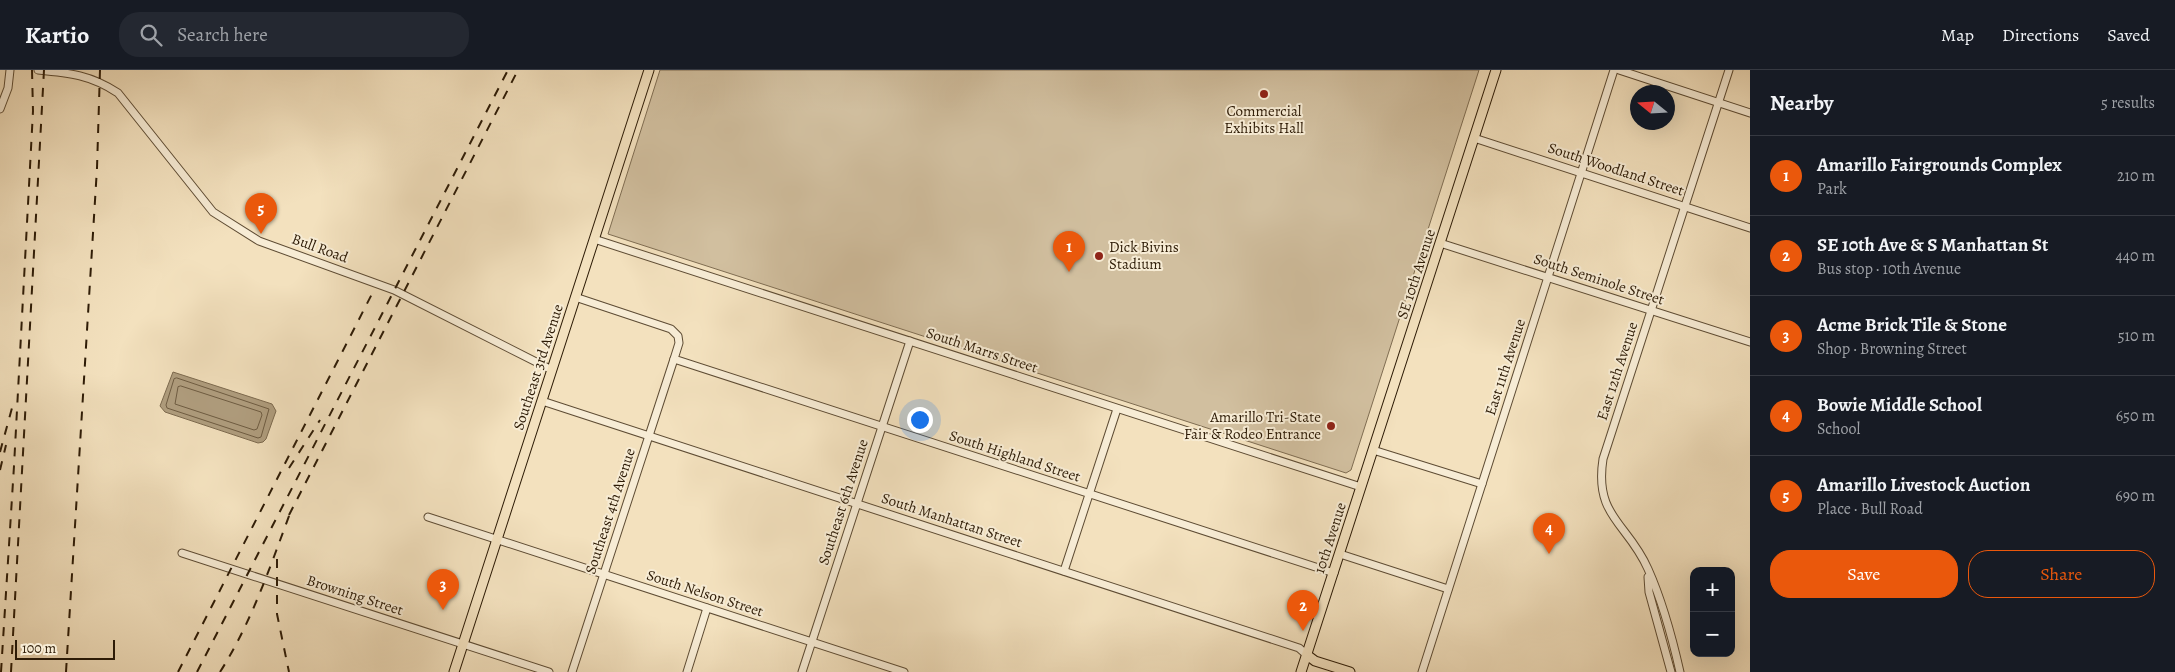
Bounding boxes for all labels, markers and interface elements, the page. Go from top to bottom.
search box [119,12,469,57]
text: Kartio [25,19,89,51]
icon: search [137,21,165,49]
text: Search here [177,22,268,48]
text: Map [1941,23,1974,47]
text: Directions [2002,23,2079,47]
text: Saved [2107,23,2150,47]
north arrow [1630,85,1675,130]
marker: Commercial Exhibits Hall [1258,88,1270,100]
text: Nearby [1770,89,1833,117]
text: 5 results [2101,92,2155,114]
place label: Commercial Exhibits Hall [1224,101,1304,138]
street label: South Woodland Street [1545,138,1687,200]
text: Amarillo Fairgrounds Complex [1817,152,2062,178]
text: 1 [1783,165,1789,187]
text: 210 m [2117,165,2155,187]
text: Park [1817,178,1847,200]
pin: 5 [245,193,277,234]
street label: SE 10th Avenue [1392,226,1440,322]
street label: Bull Road [289,229,352,268]
pin: 1 [1053,231,1085,272]
text: SE 10th Ave & S Manhattan St [1817,232,2048,258]
place label: Dick Bivins Stadium [1109,237,1179,274]
text: 2 [1782,245,1790,267]
text: 440 m [2115,245,2155,267]
street label: South Seminole Street [1531,248,1667,310]
marker: Dick Bivins Stadium [1093,250,1105,262]
text: Bus stop · 10th Avenue [1817,258,1961,280]
street label: Southeast 3rd Avenue [508,301,568,433]
text: Acme Brick Tile & Stone [1817,312,2007,338]
street label: East 11th Avenue [1480,316,1530,418]
street label: East 12th Avenue [1592,319,1642,423]
street label: South Marrs Street [924,323,1040,377]
text: 3 [1783,325,1789,347]
text: 510 m [2118,325,2155,347]
text: Shop · Browning Street [1817,338,1967,360]
text: Bowie Middle School [1817,392,1982,418]
text: 4 [1782,405,1790,427]
text: 650 m [2116,405,2155,427]
your location [907,407,933,433]
place label: Amarillo Tri-State Fair & Rodeo Entrance [1184,407,1321,444]
text: School [1817,418,1860,440]
marker: Amarillo Tri-State Fair & Rodeo Entrance [1325,420,1337,432]
street label: South Highland Street [947,425,1083,487]
street label: Southeast 6th Avenue [813,436,873,568]
street label: Southeast 4th Avenue [580,445,640,577]
text: Amarillo Livestock Auction [1817,472,2031,498]
text: 5 [1783,485,1789,507]
text: 690 m [2115,485,2155,507]
street label: South Manhattan Street [879,488,1025,552]
text: Place · Bull Road [1817,498,1923,520]
street label: 10th Avenue [1309,500,1351,576]
pin: 4 [1533,513,1565,554]
button: Save [1770,550,1958,598]
button: Share [1968,550,2155,598]
street label: South Nelson Street [644,565,766,621]
map controls [1690,567,1735,657]
button: + [1690,567,1735,612]
pin: 3 [427,569,459,610]
street label: Browning Street [304,570,406,620]
pin: 2 [1287,590,1319,631]
button: − [1690,612,1735,657]
scale bar [15,637,115,660]
text: 100 m [22,639,56,658]

